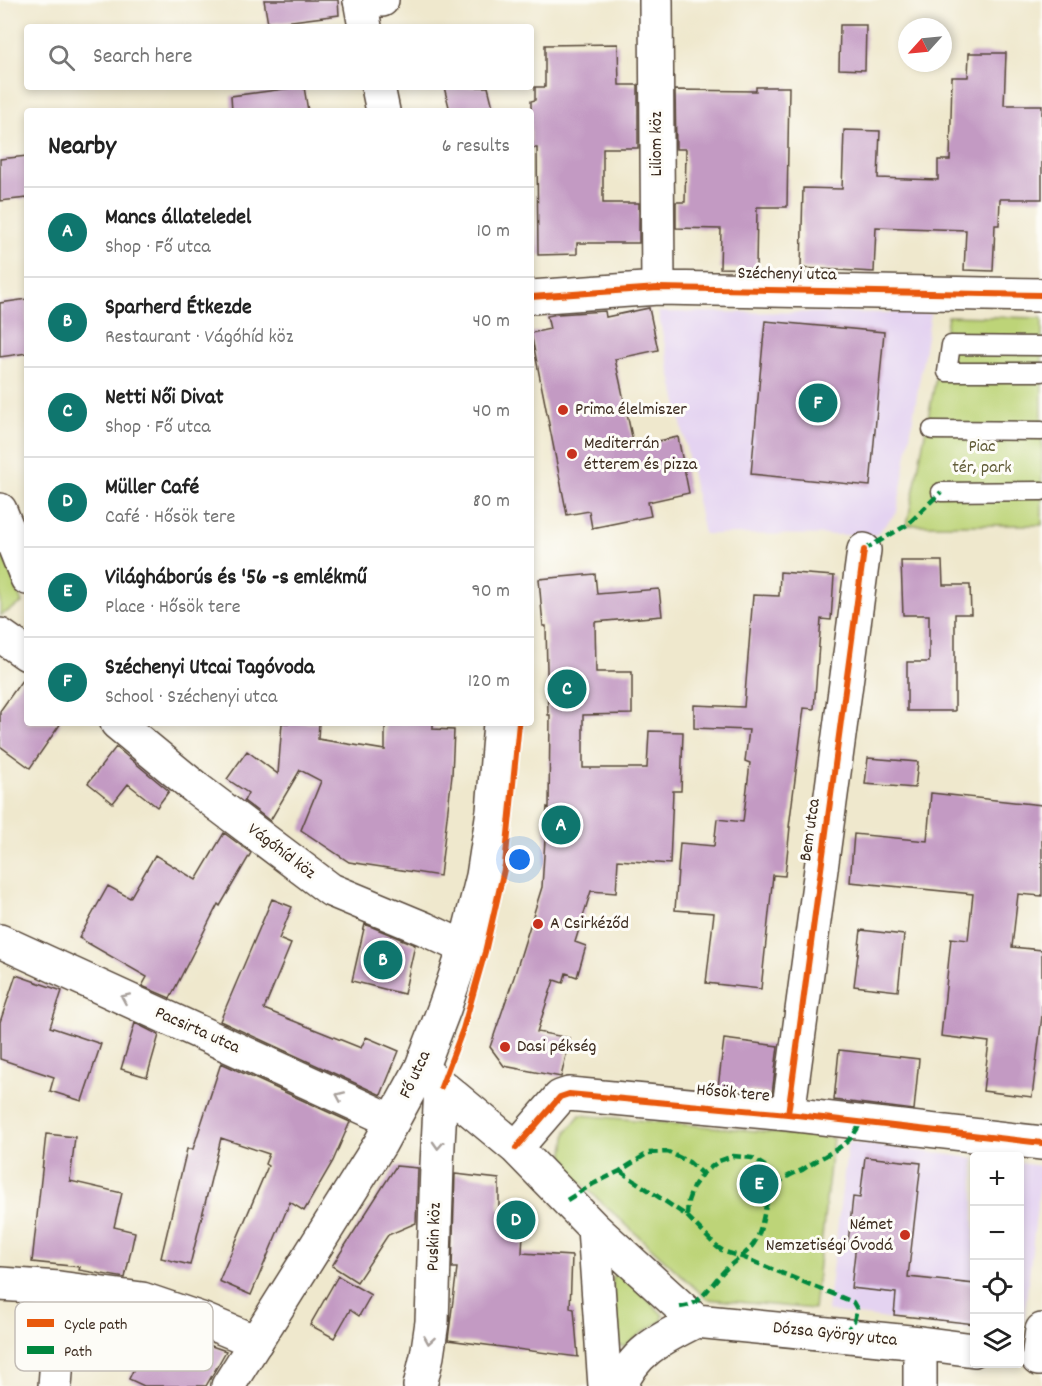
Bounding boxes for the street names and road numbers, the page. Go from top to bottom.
street label: Liliom köz [645,111,670,176]
street label: Széchenyi utca [737,262,837,288]
street label: Bem utca [794,797,828,863]
street label: Vágóhíd köz [242,818,321,886]
street label: Pacsirta utca [150,1001,244,1061]
street label: Fő utca [394,1046,438,1103]
street label: Hősök tere [695,1078,771,1110]
street label: Puskin köz [421,1202,449,1272]
street label: Dózsa György utca [772,1316,899,1354]

